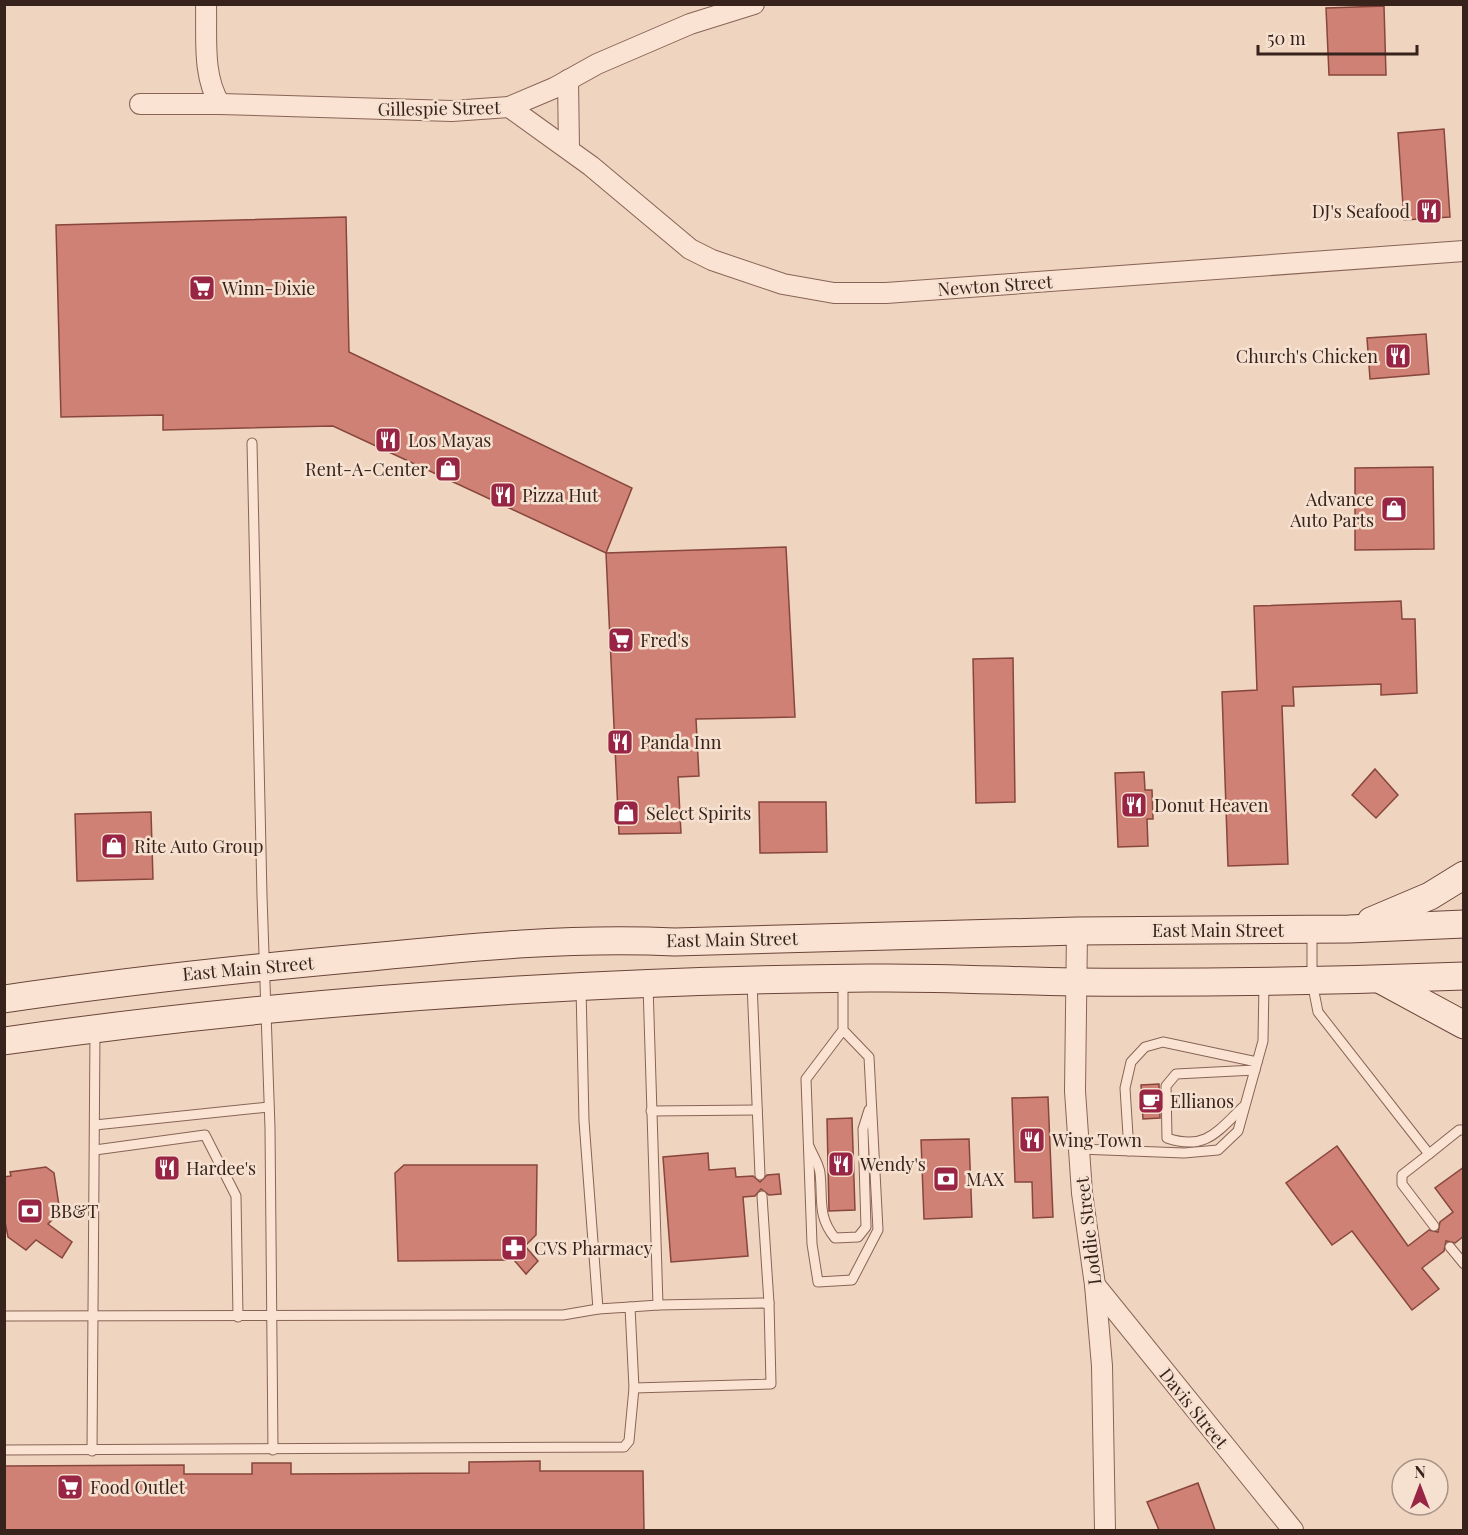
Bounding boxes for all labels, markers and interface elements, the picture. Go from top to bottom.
scale bar [1258,18,1417,56]
text: 50 m [1267,26,1306,50]
street label: Gillespie Street [377,95,501,121]
restaurant icon: DJ's Seafood [1414,196,1444,226]
place label: DJ's Seafood [1312,199,1411,223]
street label: Newton Street [937,269,1054,301]
supermarket icon: Winn-Dixie [187,273,217,303]
place label: Winn-Dixie [221,276,315,300]
restaurant icon: Church's Chicken [1383,341,1413,371]
place label: Church's Chicken [1236,344,1378,368]
restaurant icon: Los Mayas [373,425,403,455]
place label: Los Mayas [408,428,491,452]
shop icon: Rent-A-Center [433,454,463,484]
place label: Rent-A-Center [305,457,428,481]
restaurant icon: Pizza Hut [488,480,518,510]
place label: Pizza Hut [522,483,599,507]
place label: Advance Auto Parts [1289,487,1374,532]
shop icon: Advance Auto Parts [1379,494,1409,524]
supermarket icon: Fred's [606,625,636,655]
place label: Fred's [640,628,689,652]
restaurant icon: Panda Inn [605,727,635,757]
place label: Panda Inn [640,730,722,754]
restaurant icon: Donut Heaven [1119,790,1149,820]
place label: Donut Heaven [1154,793,1269,817]
shop icon: Select Spirits [611,798,641,828]
place label: Select Spirits [646,801,751,825]
shop icon: Rite Auto Group [99,831,129,861]
place label: Rite Auto Group [134,834,263,858]
street label: East Main Street [1152,918,1285,942]
street label: East Main Street [666,926,799,952]
street label: East Main Street [181,950,315,986]
cafe icon: Ellianos [1136,1086,1166,1116]
place label: Ellianos [1170,1089,1234,1113]
restaurant icon: Wing Town [1017,1125,1047,1155]
place label: Wing Town [1051,1128,1142,1152]
restaurant icon: Wendy's [826,1149,856,1179]
place label: Wendy's [859,1152,926,1176]
restaurant icon: Hardee's [152,1153,182,1183]
place label: Hardee's [186,1156,256,1180]
bank icon: MAX [931,1164,961,1194]
place label: MAX [966,1167,1005,1191]
street label: Loddie Street [1069,1175,1107,1286]
bank icon: BB&T [15,1196,45,1226]
place label: BB&T [50,1199,99,1223]
pharmacy icon: CVS Pharmacy [499,1233,529,1263]
place label: CVS Pharmacy [534,1236,653,1260]
street label: Davis Street [1154,1363,1234,1454]
north arrow [1390,1457,1450,1517]
text: N [1414,1461,1426,1482]
supermarket icon: Food Outlet [55,1472,85,1502]
place label: Food Outlet [90,1475,186,1499]

